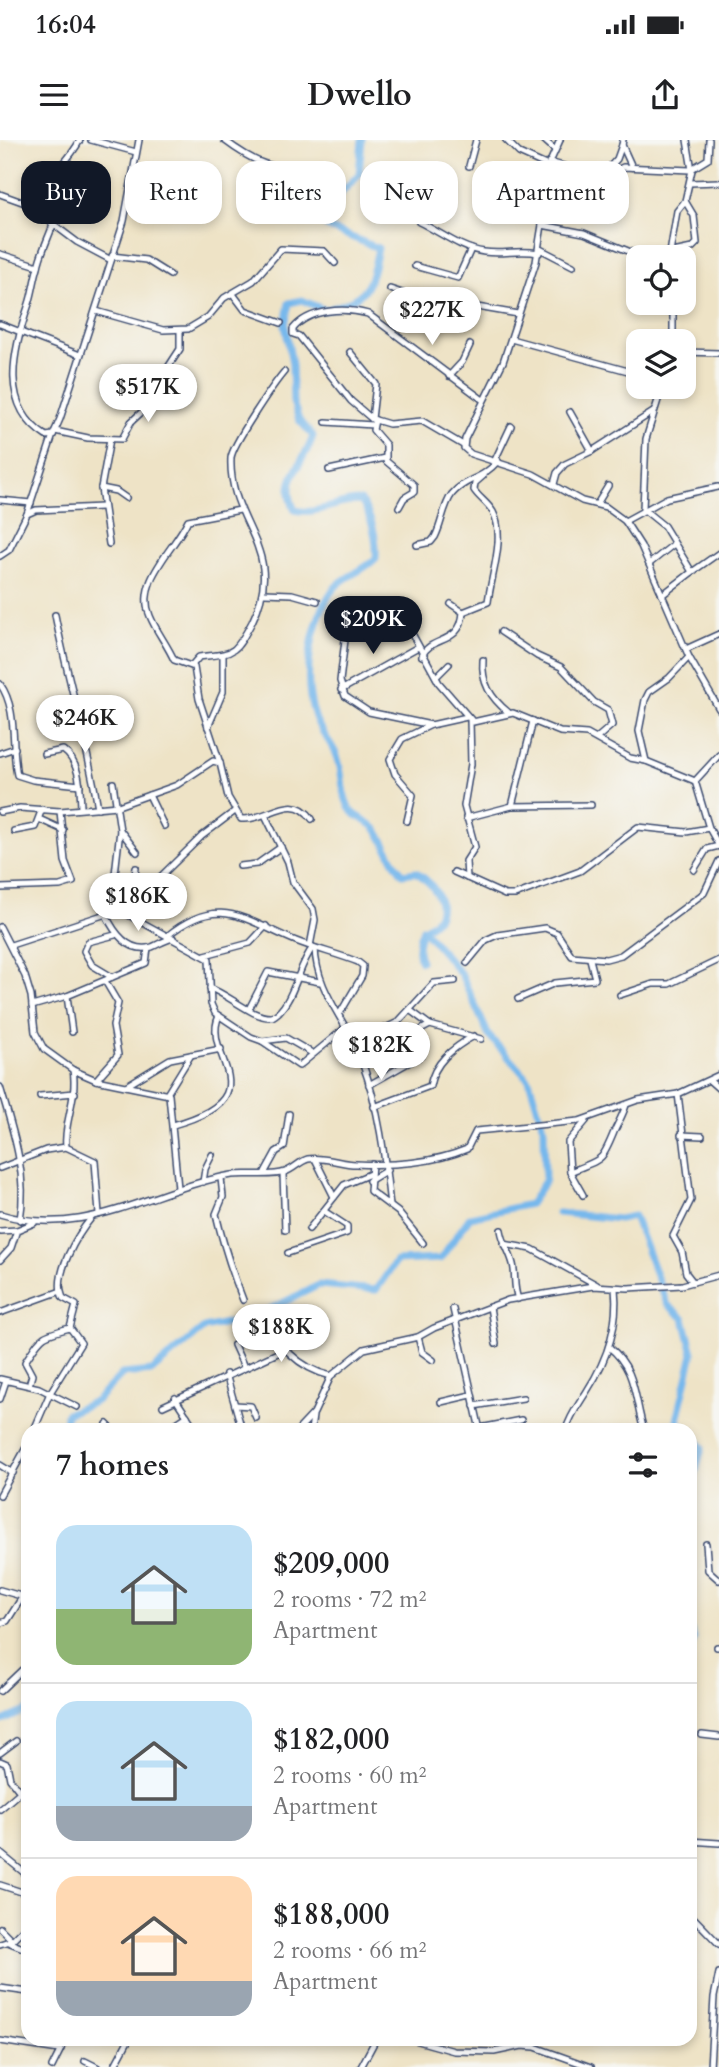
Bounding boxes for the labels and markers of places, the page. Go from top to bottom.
pin: $227K [383,288,481,347]
pin: $517K [99,364,197,424]
pin: $209K [324,596,422,656]
pin: $246K [36,696,134,755]
pin: $186K [89,874,187,933]
pin: $182K [332,1023,430,1082]
pin: $188K [232,1304,330,1364]

